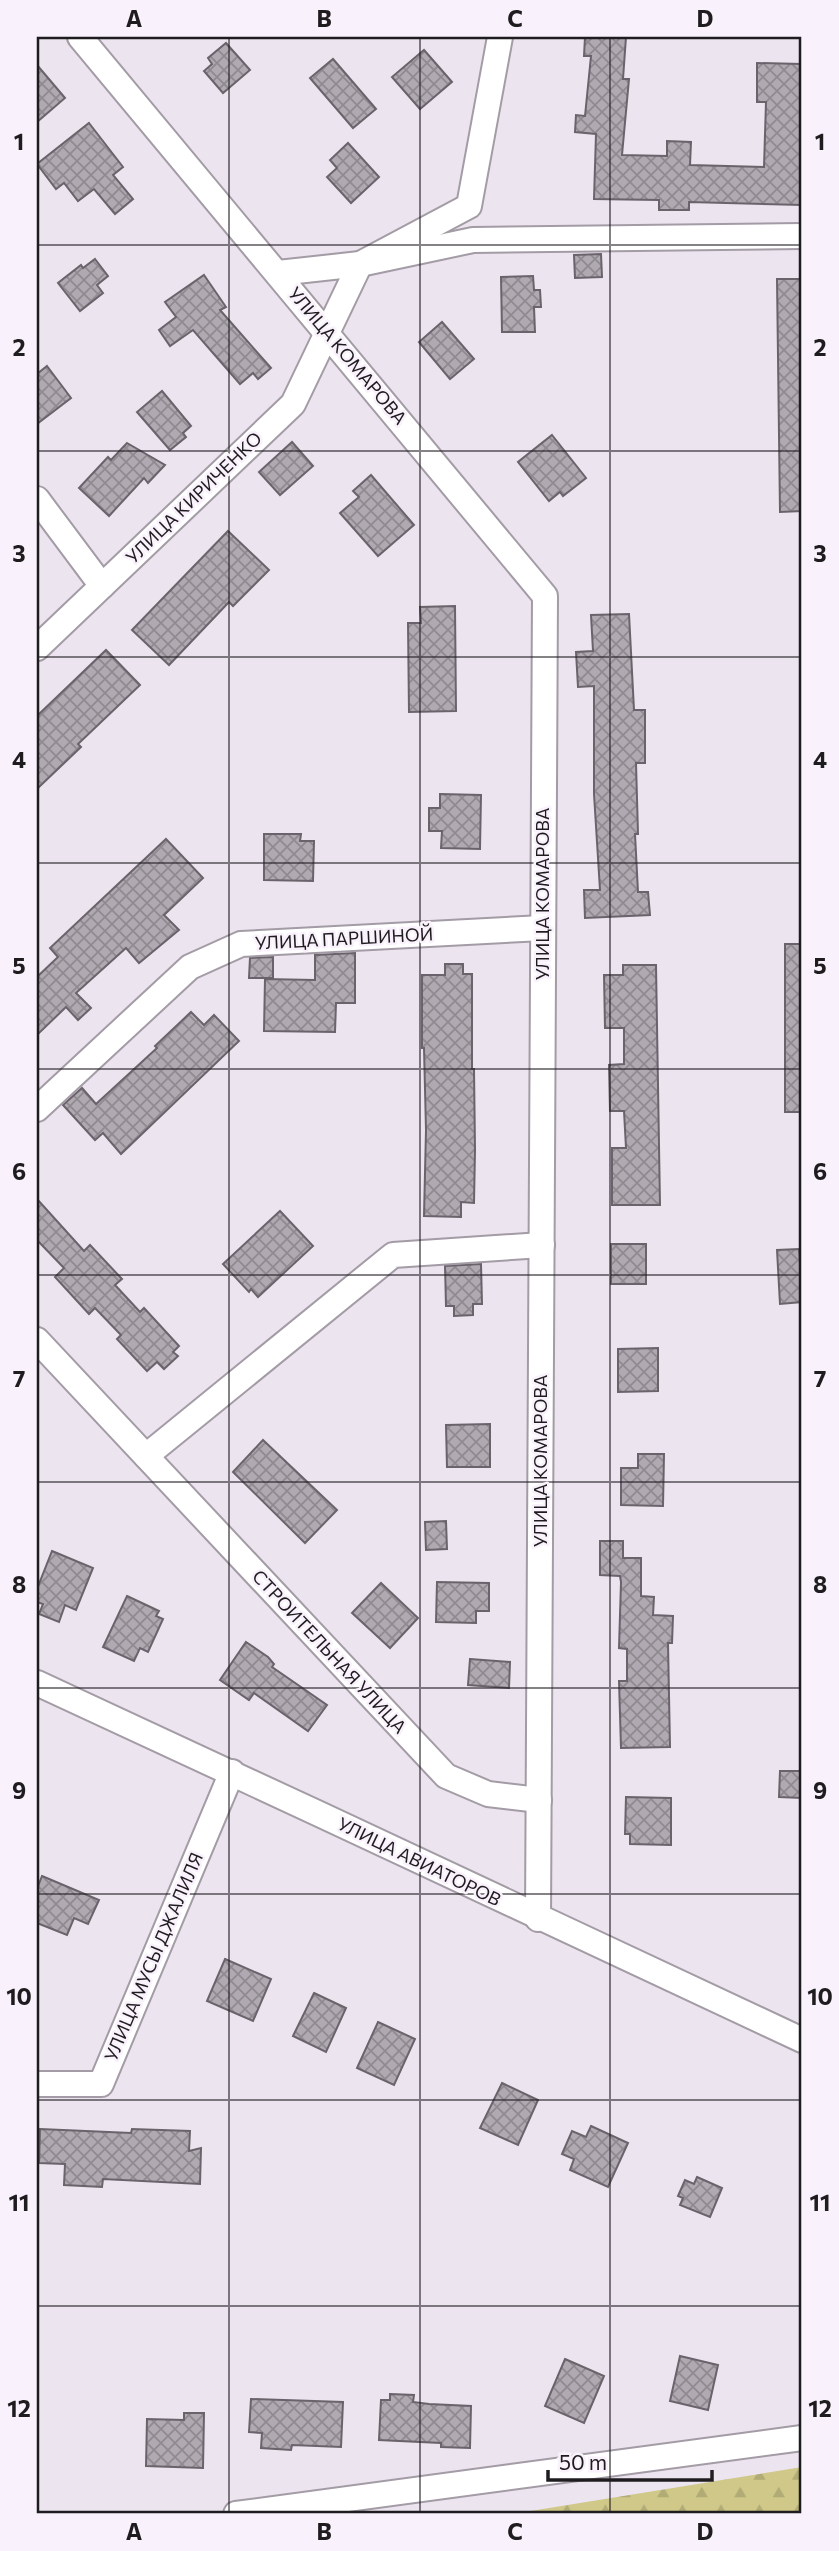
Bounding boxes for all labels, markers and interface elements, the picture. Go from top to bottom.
text: A [126,4,143,32]
text: B [316,4,332,32]
text: C [507,4,523,32]
text: D [697,4,714,32]
text: 1 [14,127,24,155]
text: 1 [815,127,825,155]
street label: УЛИЦА КОМАРОВА [284,282,412,429]
text: 2 [12,333,26,361]
text: 2 [813,333,827,361]
street label: УЛИЦА КИРИЧЕНКО [121,427,266,568]
text: 3 [12,539,26,567]
text: 3 [813,539,827,567]
text: 4 [12,745,26,773]
text: 4 [813,745,827,773]
street label: УЛИЦА КОМАРОВА [531,808,553,980]
street label: УЛИЦА ПАРШИНОЙ [254,922,434,954]
text: 5 [12,951,26,979]
text: 5 [813,951,827,979]
text: 6 [12,1157,26,1185]
text: 6 [813,1157,827,1185]
text: 7 [13,1364,25,1392]
text: 7 [814,1364,826,1392]
street label: УЛИЦА КОМАРОВА [529,1375,551,1547]
street label: СТРОИТЕЛЬНАЯ УЛИЦА [248,1565,411,1738]
text: 8 [12,1570,26,1598]
text: 8 [813,1570,827,1598]
text: 9 [12,1776,26,1804]
text: 9 [813,1776,827,1804]
street label: УЛИЦА АВИАТОРОВ [334,1812,505,1910]
street label: УЛИЦА МУСЫ ДЖАЛИЛЯ [99,1849,207,2064]
text: 10 [6,1982,32,2010]
text: 10 [807,1982,833,2010]
text: 11 [9,2188,29,2216]
text: 11 [810,2188,830,2216]
text: 12 [7,2394,31,2422]
text: 12 [808,2394,832,2422]
scale bar [548,2439,713,2483]
text: 50 m [559,2449,607,2474]
text: A [126,2517,143,2545]
text: B [316,2517,332,2545]
text: C [507,2517,523,2545]
text: D [697,2517,714,2545]

